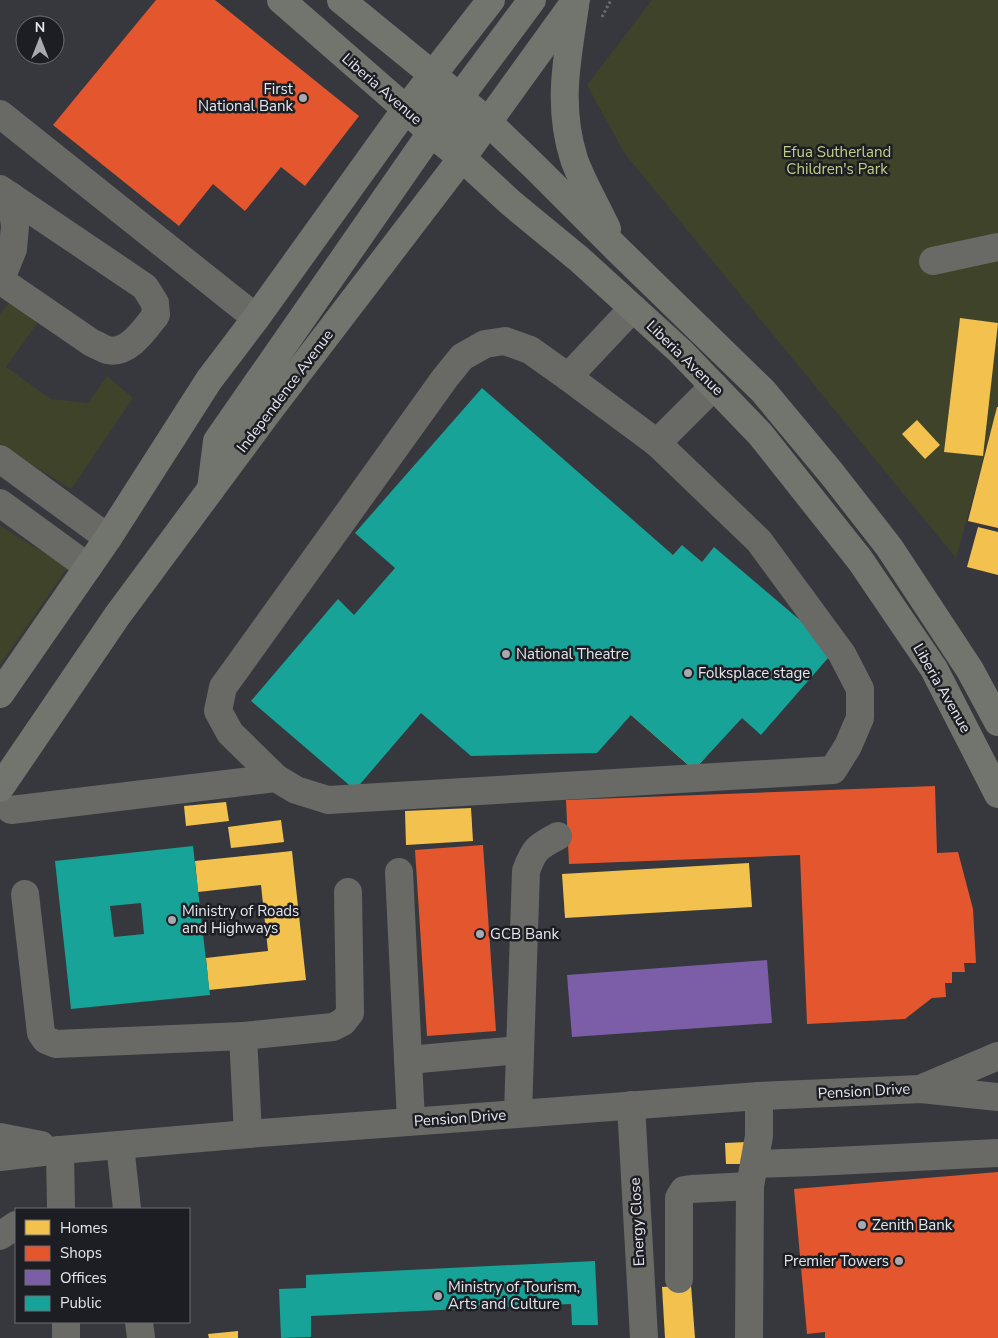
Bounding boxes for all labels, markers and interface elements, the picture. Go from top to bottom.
north arrow [15,15,65,65]
text: N [35,18,45,37]
street label: Liberia Avenue [338,49,426,129]
place label: First National Bank [198,79,294,116]
marker: First National Bank [297,92,309,104]
park label: Efua Sutherland Children's Park [783,142,891,179]
street label: Liberia Avenue [642,316,728,400]
street label: Independence Avenue [232,325,338,457]
street label: Liberia Avenue [908,640,976,736]
place label: National Theatre [516,644,629,664]
marker: National Theatre [500,648,512,660]
place label: Folksplace stage [698,663,810,683]
marker: Folksplace stage [682,667,694,679]
place label: Ministry of Roads and Highways [182,901,299,938]
marker: Ministry of Roads and Highways [166,914,178,926]
place label: GCB Bank [490,924,560,944]
marker: GCB Bank [474,928,486,940]
street label: Pension Drive [817,1079,911,1103]
street label: Pension Drive [413,1105,507,1131]
street label: Energy Close [625,1177,649,1267]
legend [15,1208,190,1323]
place label: Zenith Bank [872,1215,953,1235]
text: Homes [60,1218,108,1238]
marker: Zenith Bank [856,1219,868,1231]
text: Shops [60,1243,102,1263]
place label: Premier Towers [784,1251,889,1271]
marker: Premier Towers [893,1255,905,1267]
text: Offices [60,1268,107,1288]
place label: Ministry of Tourism, Arts and Culture [448,1277,580,1314]
marker: Ministry of Tourism, Arts and Culture [432,1290,444,1302]
text: Public [60,1293,101,1313]

